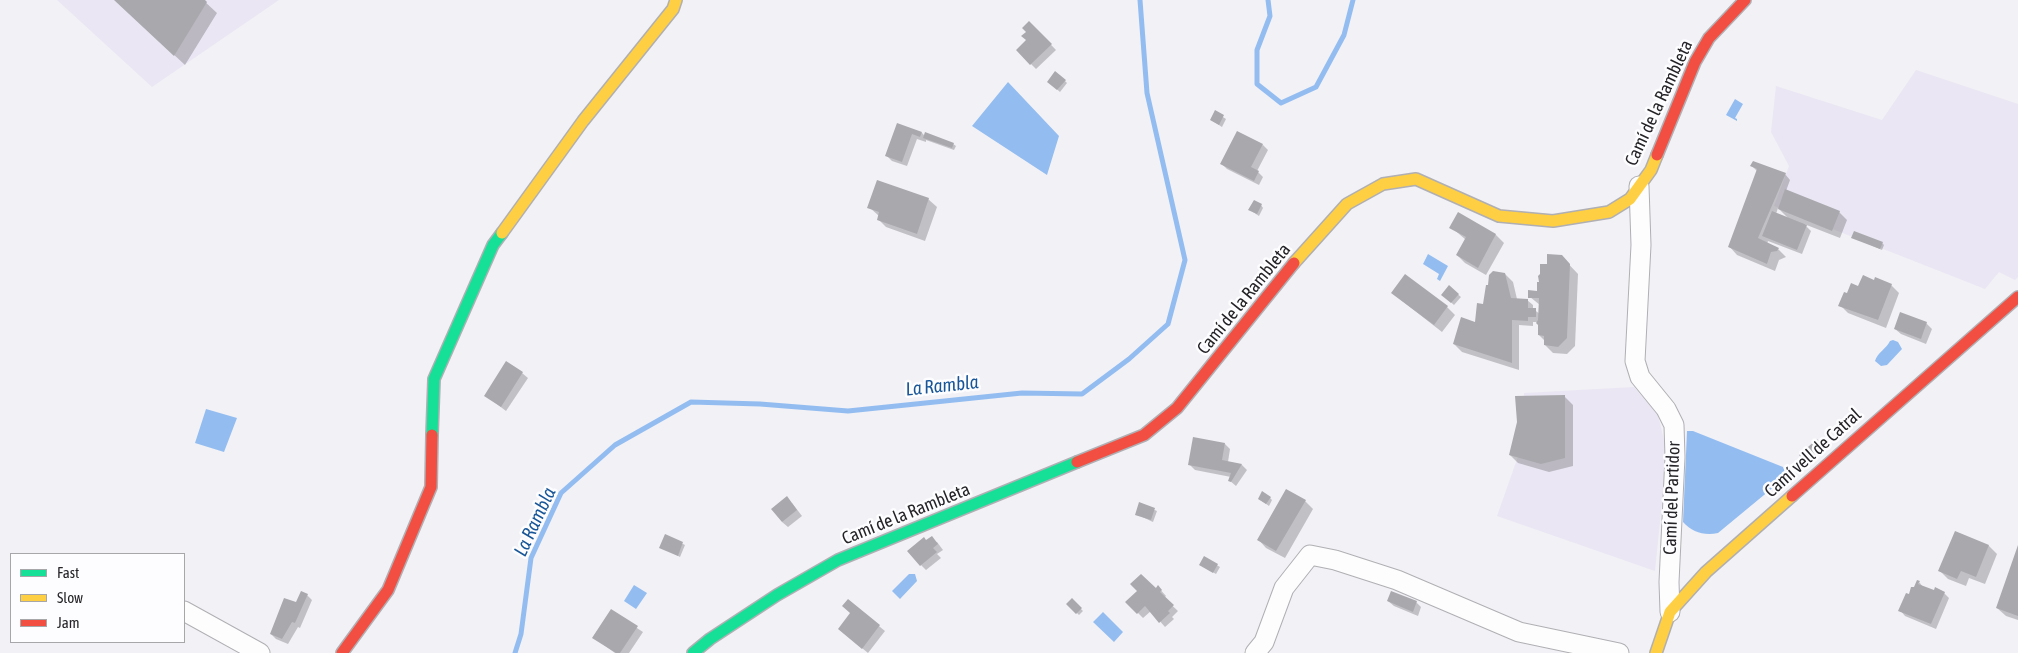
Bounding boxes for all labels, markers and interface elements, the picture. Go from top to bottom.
street label: Camí de la Rambleta [1620,37,1698,169]
street label: Camí de la Rambleta [1193,239,1295,359]
water label: La Rambla [904,371,980,401]
street label: Camí vell de Catral [1760,404,1866,502]
street label: Camí del Partidor [1659,441,1685,555]
street label: Camí de la Rambleta [839,479,973,549]
water label: La Rambla [509,484,561,560]
legend [10,553,185,643]
text: Fast [57,564,79,581]
text: Slow [57,589,83,606]
text: Jam [57,614,80,631]

